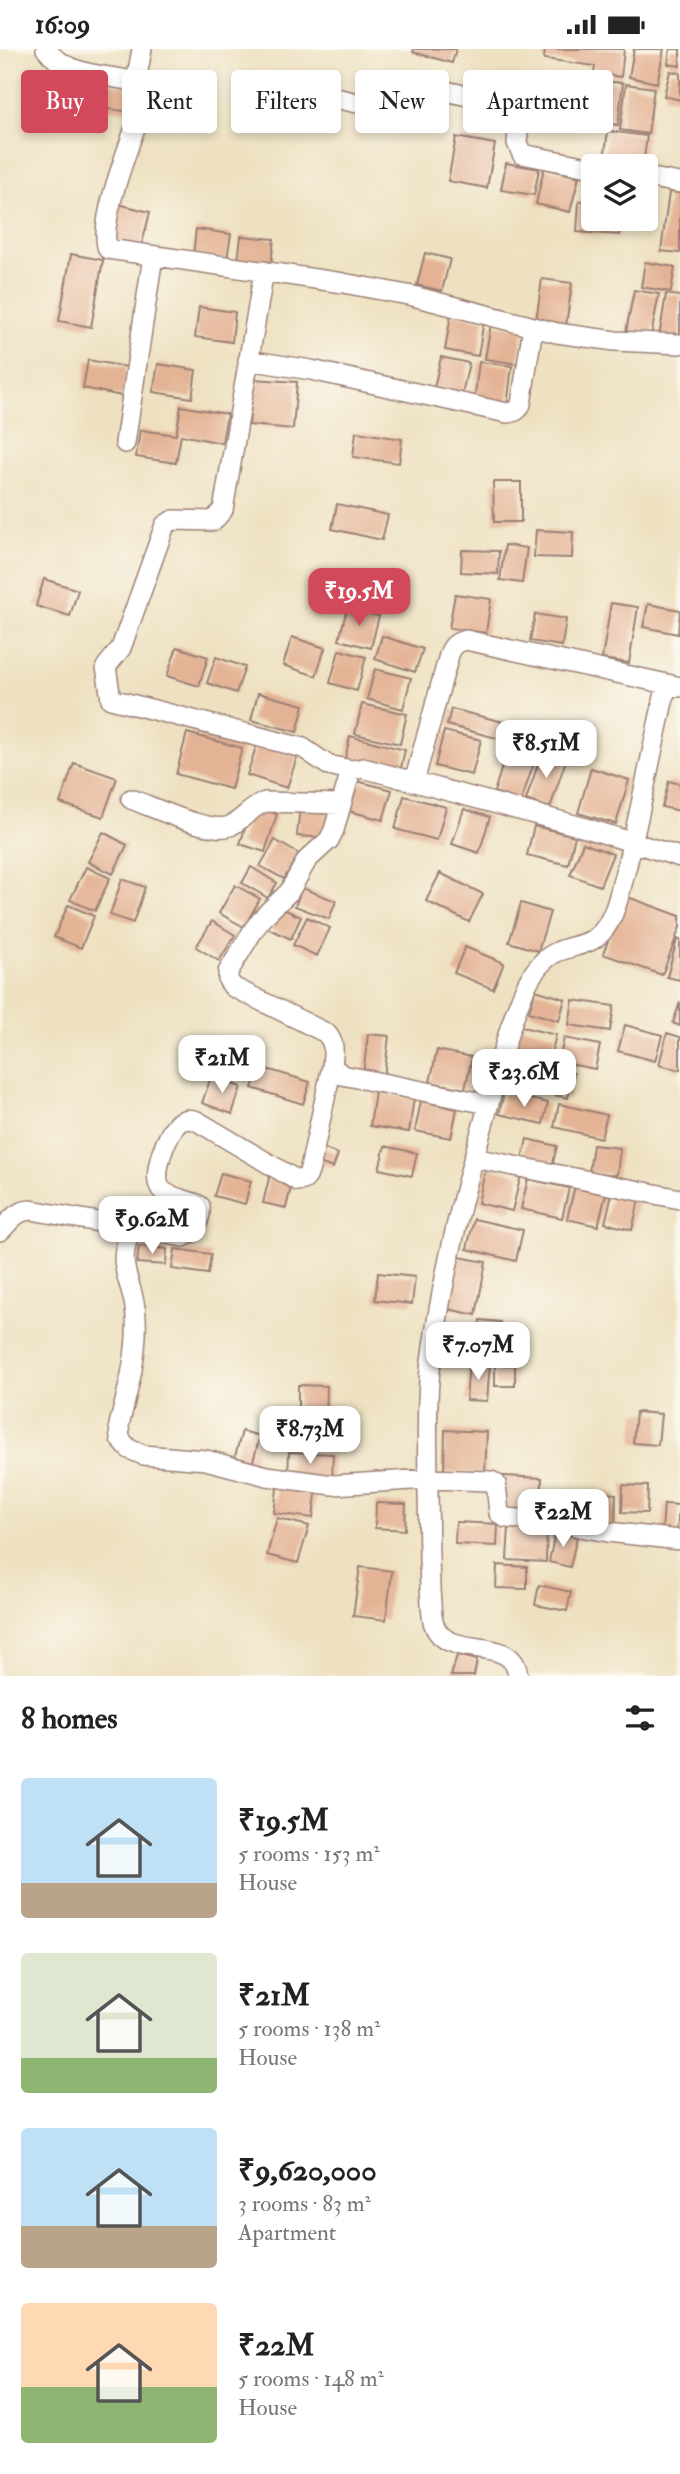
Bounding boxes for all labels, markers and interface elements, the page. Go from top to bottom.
text: 16:09 [35,9,90,41]
chip: Buy [21,70,108,133]
chip: Rent [122,70,217,133]
chip: Filters [231,70,341,133]
chip: New [355,70,449,133]
chip: Apartment [463,70,613,133]
map controls [581,154,658,231]
button: layers [581,154,658,231]
pin: ₹19.5M [302,569,416,628]
text: ₹19.5M [324,576,394,605]
pin: ₹8.51M [489,721,603,780]
text: ₹8.51M [512,728,580,757]
pin: ₹21M [181,1035,263,1095]
text: ₹21M [194,1043,250,1072]
pin: ₹23.6M [467,1049,581,1109]
text: ₹23.6M [488,1057,560,1086]
pin: ₹9.62M [95,1197,209,1256]
text: ₹9.62M [115,1204,189,1233]
pin: ₹7.07M [421,1323,535,1382]
text: ₹7.07M [442,1330,514,1359]
pin: ₹8.73M [253,1407,367,1466]
text: ₹8.73M [275,1414,345,1443]
pin: ₹22M [522,1489,604,1549]
text: ₹22M [534,1497,592,1526]
icon: filters [621,1699,659,1737]
text: 8 homes [21,1700,118,1737]
text: ₹19.5M [238,1802,329,1839]
icon: home [77,1806,161,1890]
text: 5 rooms · 153 m² [238,1839,380,1868]
text: House [238,1868,297,1897]
text: ₹21M [238,1977,310,2014]
icon: home [77,1981,161,2065]
text: 5 rooms · 138 m² [238,2014,381,2043]
text: House [238,2043,297,2072]
text: ₹9,620,000 [238,2152,377,2189]
icon: home [77,2156,161,2240]
text: 3 rooms · 83 m² [238,2189,371,2218]
text: Apartment [238,2218,336,2247]
text: ₹22M [238,2327,315,2364]
icon: home [77,2331,161,2415]
text: 5 rooms · 148 m² [238,2364,384,2393]
text: House [238,2393,297,2422]

